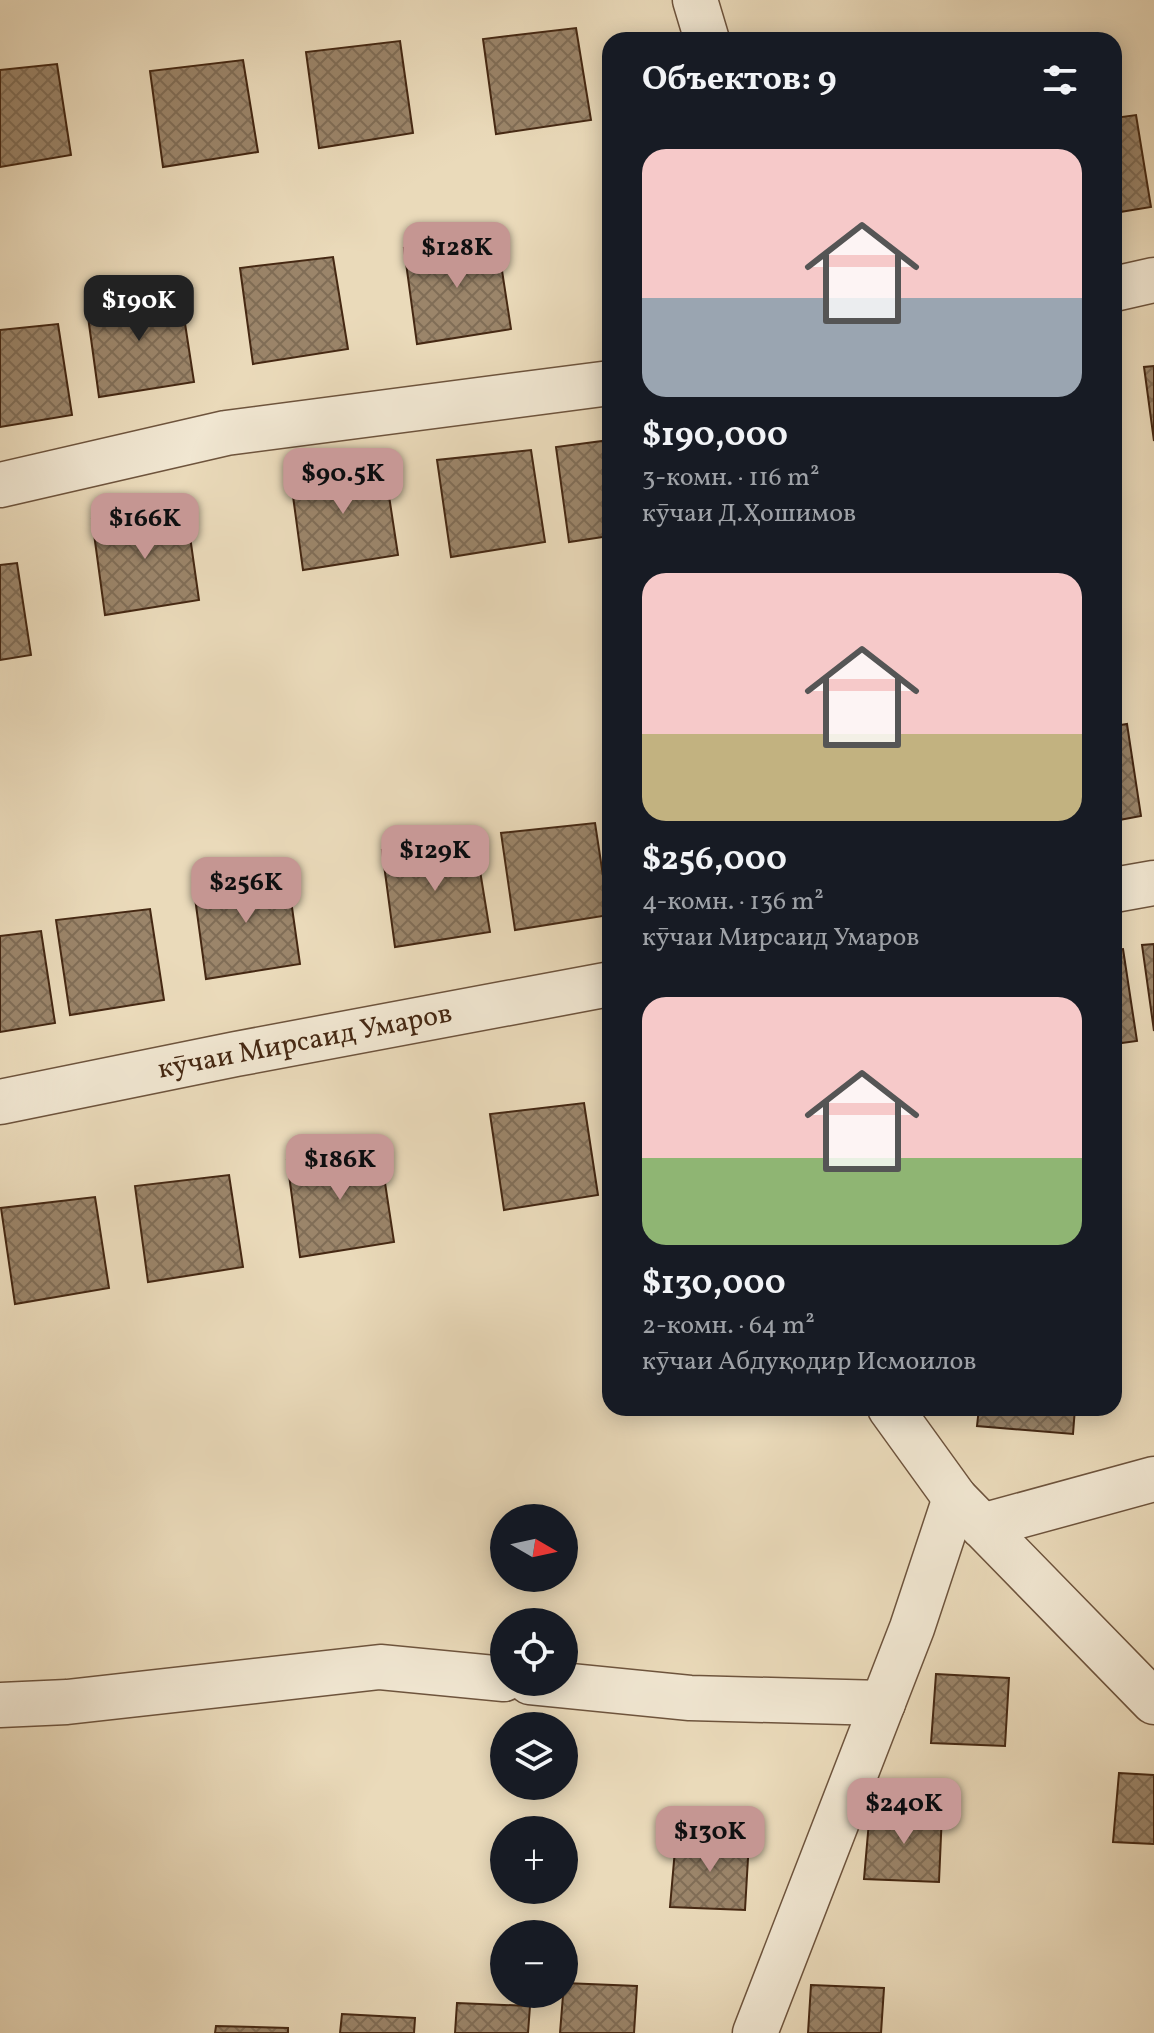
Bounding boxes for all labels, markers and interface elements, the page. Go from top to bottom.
text: Объектов: 9 [642,57,837,104]
icon: filters [1038,58,1082,102]
icon: home [790,201,934,345]
pin: $128K [401,222,513,290]
text: $128K [421,230,493,266]
pin: $190K [83,275,195,343]
text: $190K [102,283,176,319]
text: $190,000 [642,413,788,460]
pin: $90.5K [278,448,408,516]
text: $90.5K [301,456,385,492]
text: 3-комн. · 116 m² [642,460,820,496]
pin: $166K [89,493,201,561]
text: кӯчаи Д.Ҳошимов [642,496,856,532]
text: $166K [109,501,181,537]
icon: home [790,625,934,769]
pin: $129K [379,825,491,893]
text: $129K [399,833,471,869]
text: $256,000 [642,837,787,884]
pin: $256K [190,857,302,925]
text: $256K [209,865,283,901]
text: 4-комн. · 136 m² [642,884,824,920]
text: кӯчаи Мирсаид Умаров [642,920,919,956]
street label: кӯчаи Мирсаид Умаров [155,994,455,1090]
icon: home [790,1049,934,1193]
pin: $186K [284,1134,396,1202]
text: $186K [304,1142,376,1178]
text: $130,000 [642,1261,786,1308]
text: 2-комн. · 64 m² [642,1308,815,1344]
text: кӯчаи Абдуқодир Исмоилов [642,1344,976,1380]
north arrow [490,1504,578,1592]
map controls [490,1504,578,2008]
button: locate [490,1608,578,1696]
button: layers [490,1712,578,1800]
pin: $240K [848,1778,960,1846]
text: $240K [865,1786,943,1822]
pin: $130K [654,1806,766,1874]
text: $130K [674,1814,746,1850]
button: + [490,1816,578,1904]
button: − [490,1920,578,2008]

